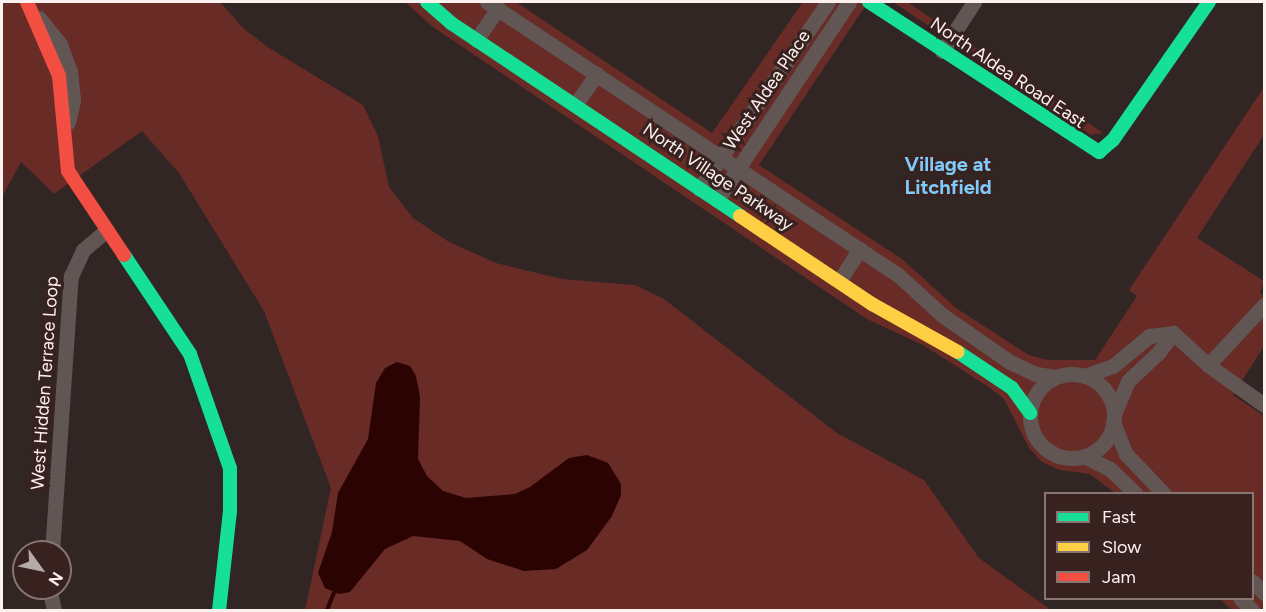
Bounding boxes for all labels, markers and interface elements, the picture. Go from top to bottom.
street label: North Aldea Road East [926,13,1090,133]
street label: West Aldea Place [719,26,815,154]
street label: North Village Parkway [639,119,797,235]
district label: Village at Litchfield [904,153,992,200]
street label: West Hidden Terrace Loop [27,276,63,490]
legend [1044,492,1254,600]
text: Fast [1102,506,1136,528]
text: Slow [1102,536,1141,558]
north arrow [12,540,72,600]
text: Jam [1102,566,1136,588]
text: N [45,569,67,589]

